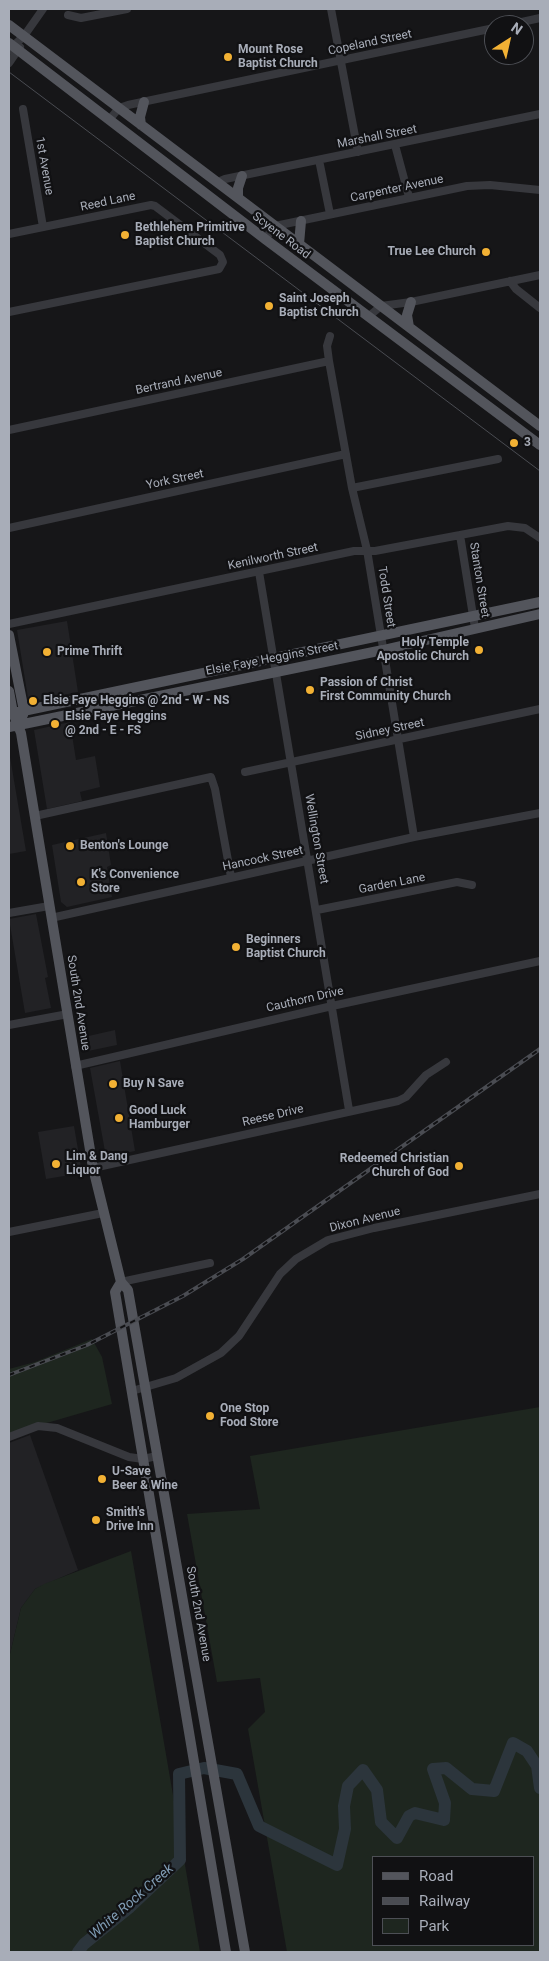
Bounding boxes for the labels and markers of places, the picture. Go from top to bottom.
place label: Mount Rose Baptist Church [238,43,318,71]
marker: Mount Rose Baptist Church [222,51,234,63]
place label: Bethlehem Primitive Baptist Church [135,221,245,249]
marker: Bethlehem Primitive Baptist Church [119,229,131,241]
place label: True Lee Church [387,245,476,259]
marker: True Lee Church [480,246,492,258]
place label: Saint Joseph Baptist Church [279,292,359,320]
marker: Saint Joseph Baptist Church [263,300,275,312]
place label: 3 [524,436,531,450]
marker: 3 [508,437,520,449]
place label: Holy Temple Apostolic Church [377,636,469,664]
marker: Holy Temple Apostolic Church [473,644,485,656]
place label: Prime Thrift [57,645,122,659]
marker: Prime Thrift [41,646,53,658]
place label: Passion of Christ First Community Church [320,676,451,704]
marker: Passion of Christ First Community Church [304,684,316,696]
place label: Elsie Faye Heggins @ 2nd - W - NS [43,694,229,708]
marker: Elsie Faye Heggins @ 2nd - W - NS [27,695,39,707]
place label: Elsie Faye Heggins @ 2nd - E - FS [65,710,167,738]
marker: Elsie Faye Heggins @ 2nd - E - FS [49,718,61,730]
place label: Benton's Lounge [80,839,168,853]
marker: Benton's Lounge [64,840,76,852]
place label: K's Convenience Store [91,868,179,896]
marker: K's Convenience Store [75,876,87,888]
place label: Beginners Baptist Church [246,933,326,961]
marker: Beginners Baptist Church [230,941,242,953]
place label: Buy N Save [123,1077,184,1091]
marker: Buy N Save [107,1078,119,1090]
place label: Good Luck Hamburger [129,1104,190,1132]
marker: Good Luck Hamburger [113,1112,125,1124]
place label: Lim & Dang Liquor [66,1150,128,1178]
place label: Redeemed Christian Church of God [340,1152,449,1180]
marker: Lim & Dang Liquor [50,1158,62,1170]
marker: Redeemed Christian Church of God [453,1160,465,1172]
place label: One Stop Food Store [220,1402,279,1430]
marker: One Stop Food Store [204,1410,216,1422]
place label: U-Save Beer & Wine [112,1465,178,1493]
marker: U-Save Beer & Wine [96,1473,108,1485]
place label: Smith's Drive Inn [106,1506,154,1534]
marker: Smith's Drive Inn [90,1514,102,1526]

